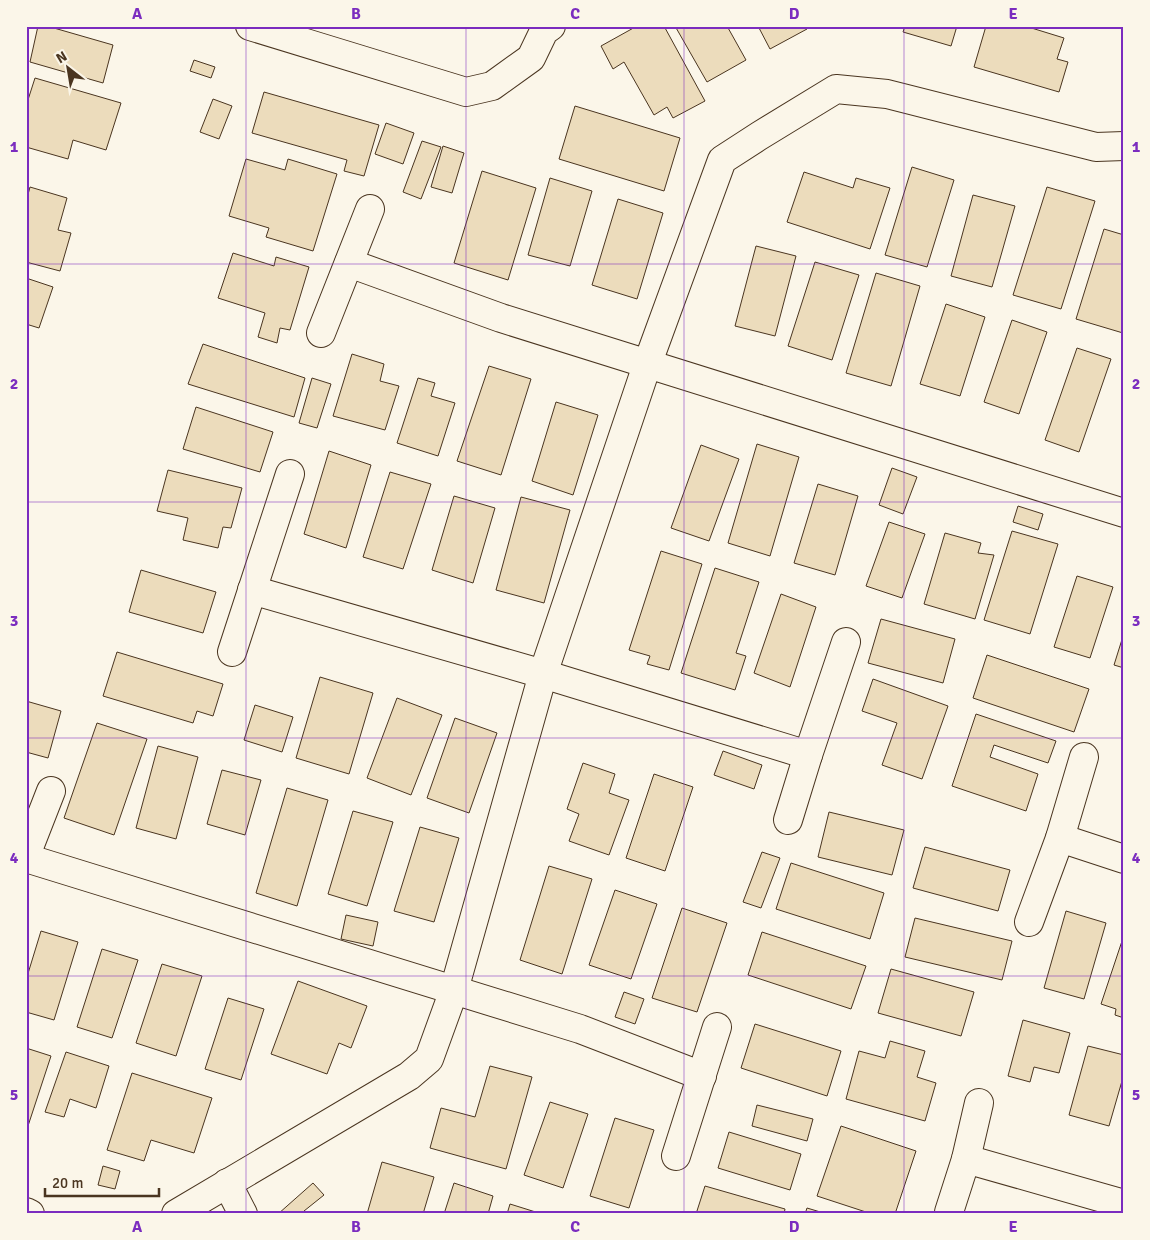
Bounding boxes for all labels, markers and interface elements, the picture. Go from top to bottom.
text: A [132,4,143,24]
text: B [351,4,361,24]
text: C [570,4,580,24]
text: D [789,4,800,24]
text: E [1008,4,1018,24]
north arrow [42,42,92,92]
text: N [53,47,70,67]
text: 1 [10,137,19,157]
text: 1 [1132,137,1141,157]
text: 2 [10,374,18,394]
text: 2 [1132,374,1140,394]
text: 3 [10,611,18,631]
text: 3 [1132,611,1140,631]
text: 4 [10,848,19,868]
text: 4 [1132,848,1141,868]
text: 5 [10,1085,18,1105]
text: 5 [1132,1085,1140,1105]
scale bar [45,1165,159,1197]
text: 20 m [52,1174,83,1192]
text: A [132,1217,143,1237]
text: B [351,1217,361,1237]
text: C [570,1217,580,1237]
text: D [789,1217,800,1237]
text: E [1008,1217,1018,1237]

